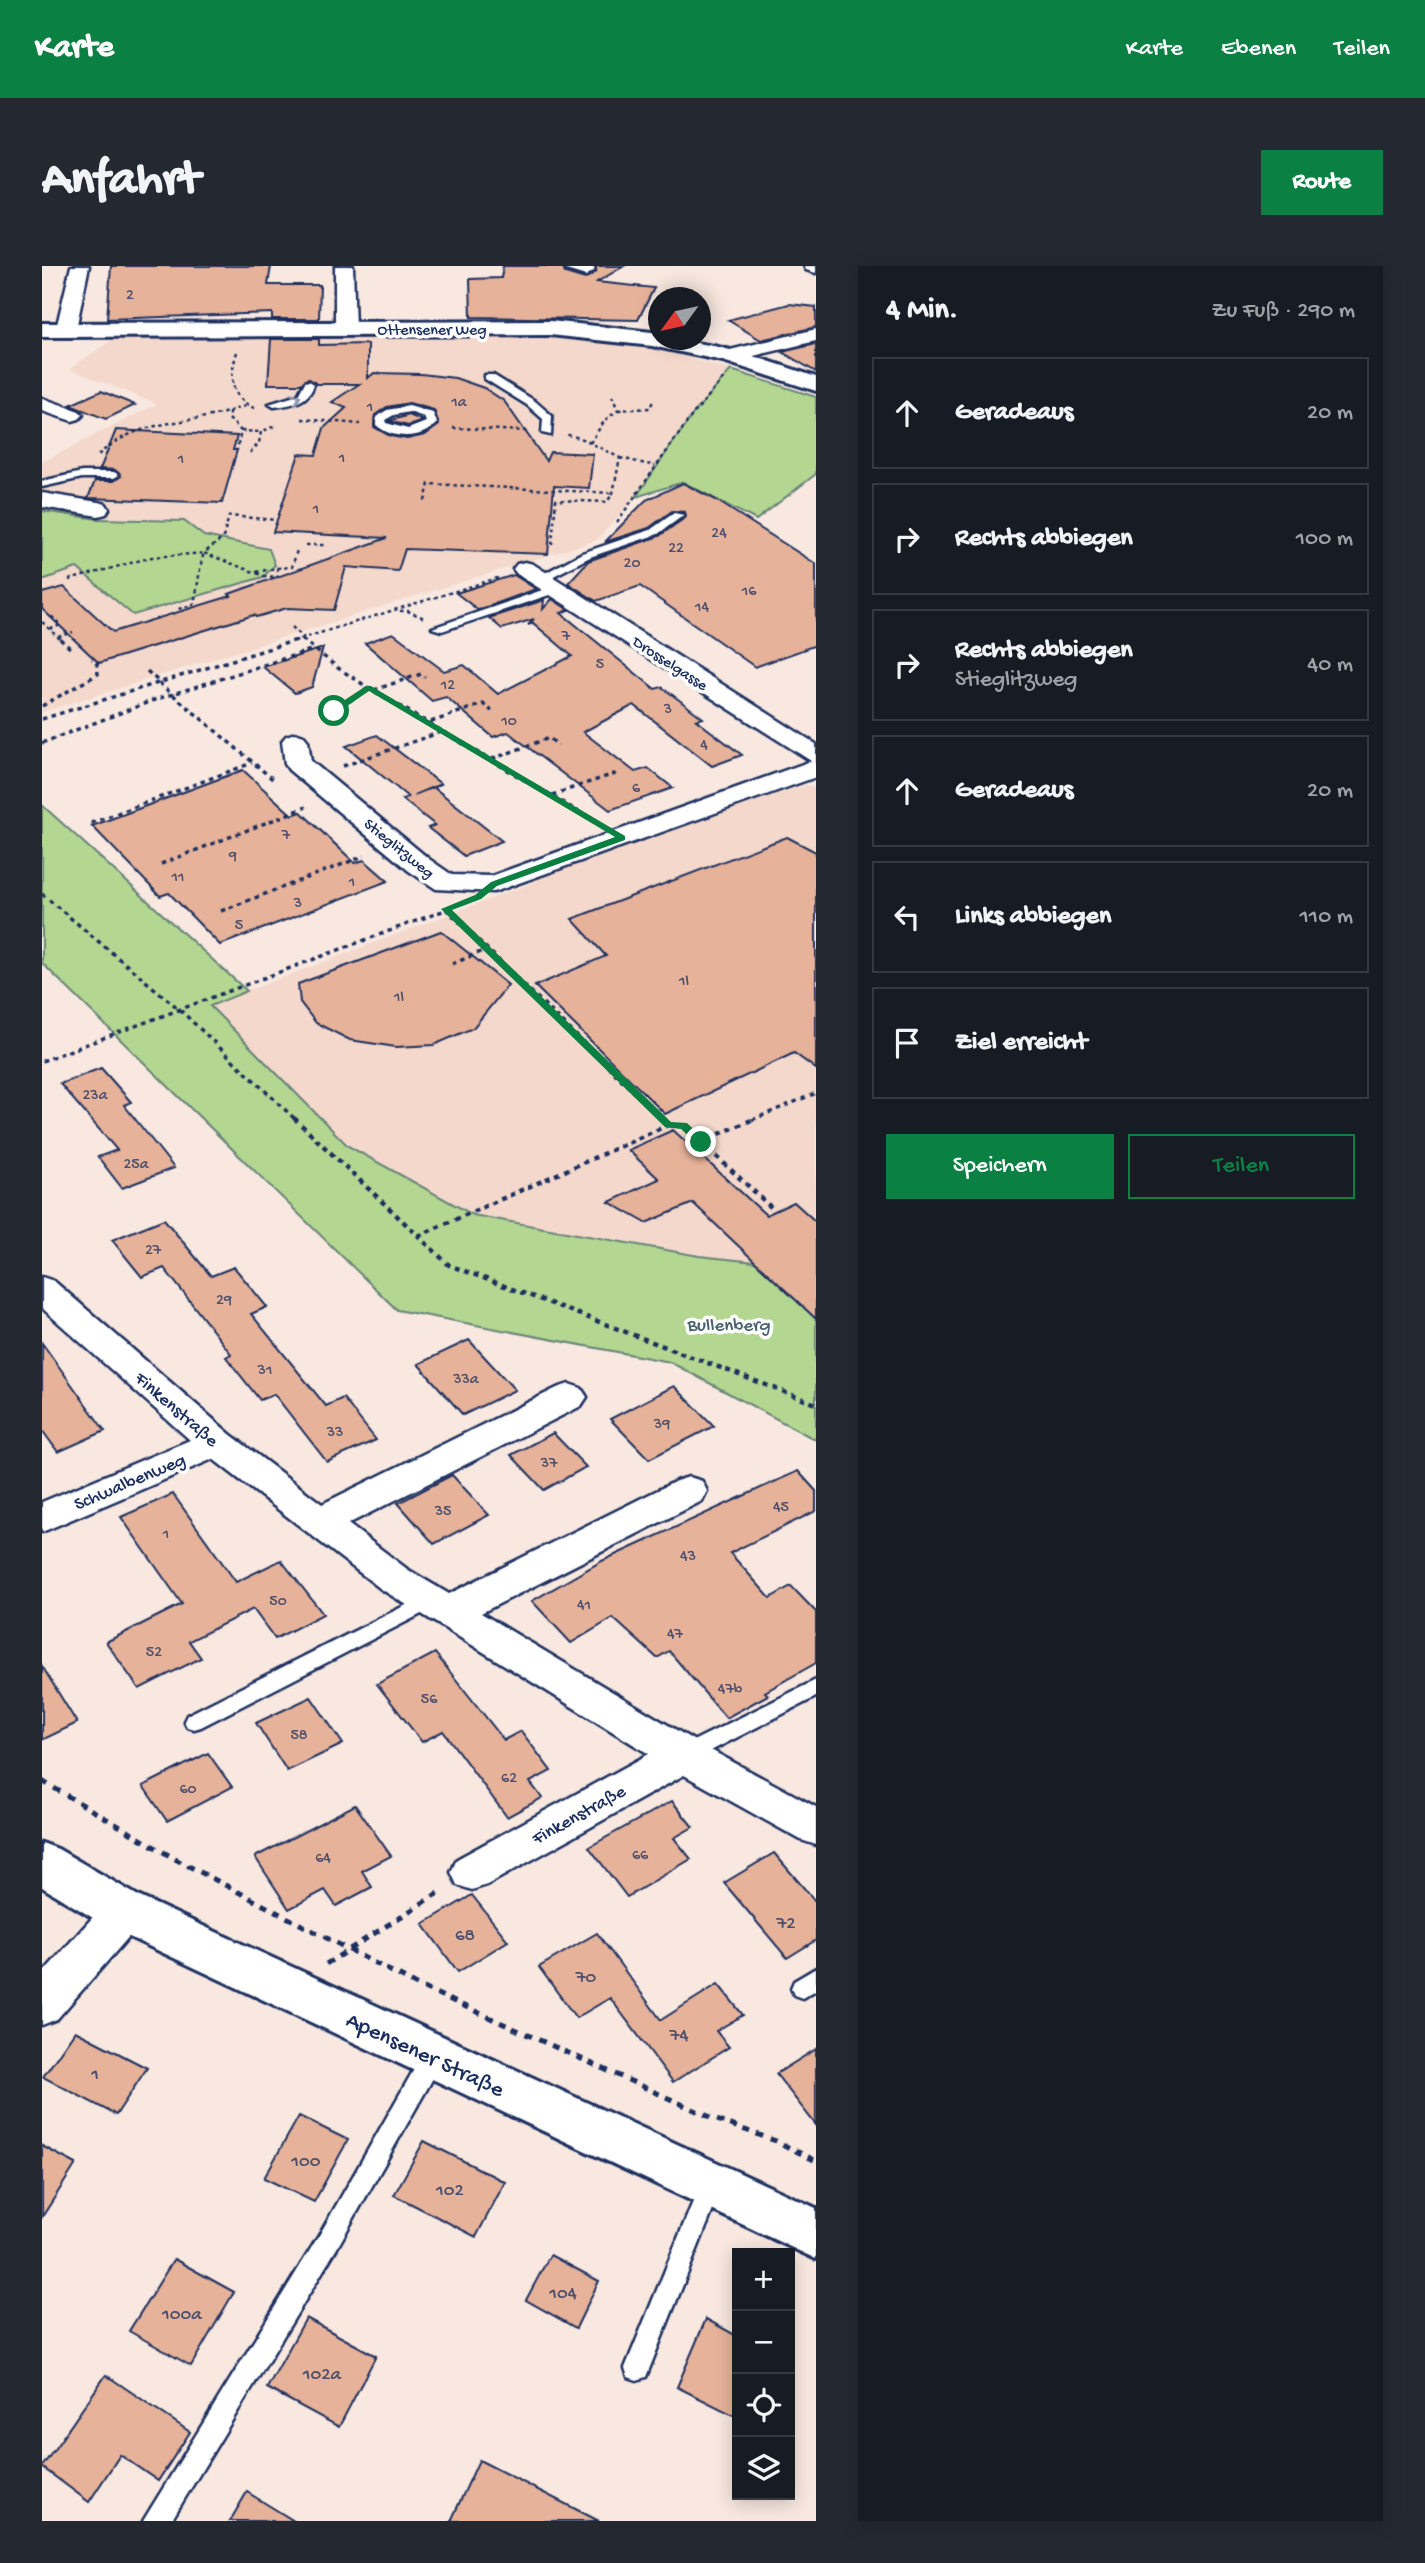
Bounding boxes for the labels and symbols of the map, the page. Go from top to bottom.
house number: 2 [126,287,134,306]
north arrow [648,287,711,350]
street label: Ottensener Weg [378,322,486,341]
one-way arrow [289,393,301,407]
house number: 1a [450,394,468,413]
house number: 1 [366,399,373,418]
house number: 1 [338,450,345,469]
house number: 1 [177,451,184,470]
house number: 1 [312,501,319,520]
house number: 24 [711,525,727,544]
house number: 22 [668,540,684,559]
house number: 20 [624,555,640,574]
house number: 16 [741,583,757,602]
house number: 14 [694,599,709,618]
house number: 7 [561,628,571,647]
street label: Drosselgasse [627,633,711,697]
house number: 5 [596,656,604,675]
house number: 12 [440,677,455,696]
route start [318,695,349,726]
house number: 3 [663,701,672,720]
house number: 10 [500,713,517,732]
house number: 4 [700,737,708,756]
house number: 6 [632,780,641,799]
street label: Stieglitzweg [359,816,437,884]
house number: 7 [281,827,291,846]
house number: 9 [228,848,237,867]
house number: 11 [171,869,184,888]
house number: 1 [348,874,355,893]
house number: 3 [293,895,302,914]
house number: 5 [235,917,243,936]
house number: 1l [678,973,689,992]
house number: 1l [393,989,404,1008]
house number: 23a [82,1087,109,1106]
route end [685,1126,716,1157]
house number: 25a [123,1156,150,1175]
house number: 27 [145,1242,162,1261]
house number: 29 [216,1292,232,1311]
park label: Bullenberg [686,1315,771,1338]
house number: 31 [257,1362,272,1381]
street label: Finkenstraße [128,1367,222,1453]
house number: 33a [452,1371,480,1390]
house number: 39 [653,1416,670,1435]
house number: 33 [326,1424,343,1443]
street label: Schwalbenweg [71,1449,190,1517]
house number: 37 [540,1455,558,1474]
house number: 45 [773,1499,789,1518]
house number: 35 [434,1503,451,1522]
house number: 1 [162,1526,169,1545]
house number: 43 [680,1548,696,1567]
house number: 50 [269,1593,287,1612]
house number: 41 [577,1597,591,1616]
house number: 47 [667,1626,684,1645]
house number: 52 [146,1644,162,1663]
house number: 47b [718,1681,743,1700]
house number: 56 [421,1691,438,1710]
house number: 58 [290,1727,308,1746]
house number: 62 [501,1770,517,1789]
house number: 60 [179,1781,197,1800]
street label: Finkenstraße [528,1781,631,1852]
house number: 66 [632,1847,649,1866]
house number: 64 [315,1850,331,1869]
house number: 72 [775,1913,796,1936]
house number: 68 [455,1925,475,1948]
house number: 70 [575,1967,597,1990]
street label: Apensener Straße [341,2008,509,2105]
house number: 74 [669,2025,688,2048]
house number: 1 [90,2064,99,2087]
house number: 100 [290,2151,321,2174]
house number: 102 [435,2180,464,2203]
house number: 104 [548,2283,577,2306]
house number: 100a [161,2304,203,2327]
house number: 102a [302,2364,343,2387]

